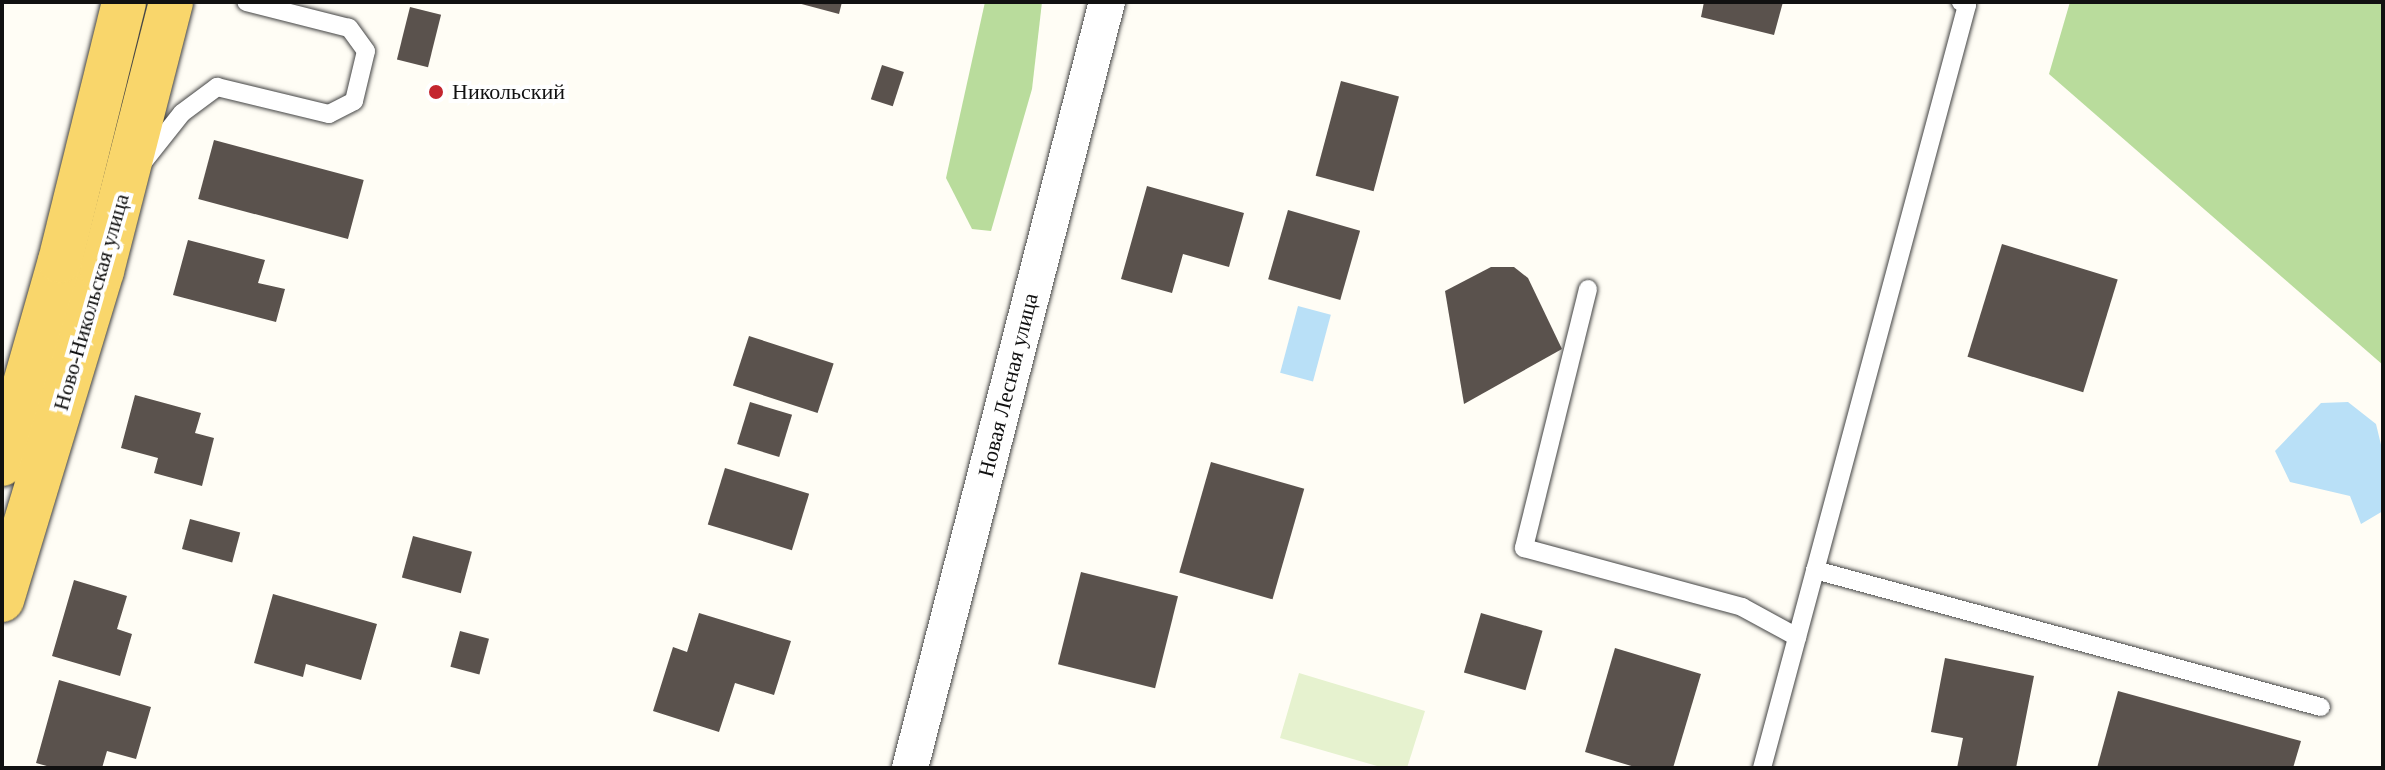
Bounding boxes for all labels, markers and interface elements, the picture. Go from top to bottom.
place label: Никольский [452,79,565,105]
marker: Никольский [427,83,445,101]
street label: Ново-Никольская улица [47,191,135,413]
street label: Новая Лесная улица [972,290,1044,480]

